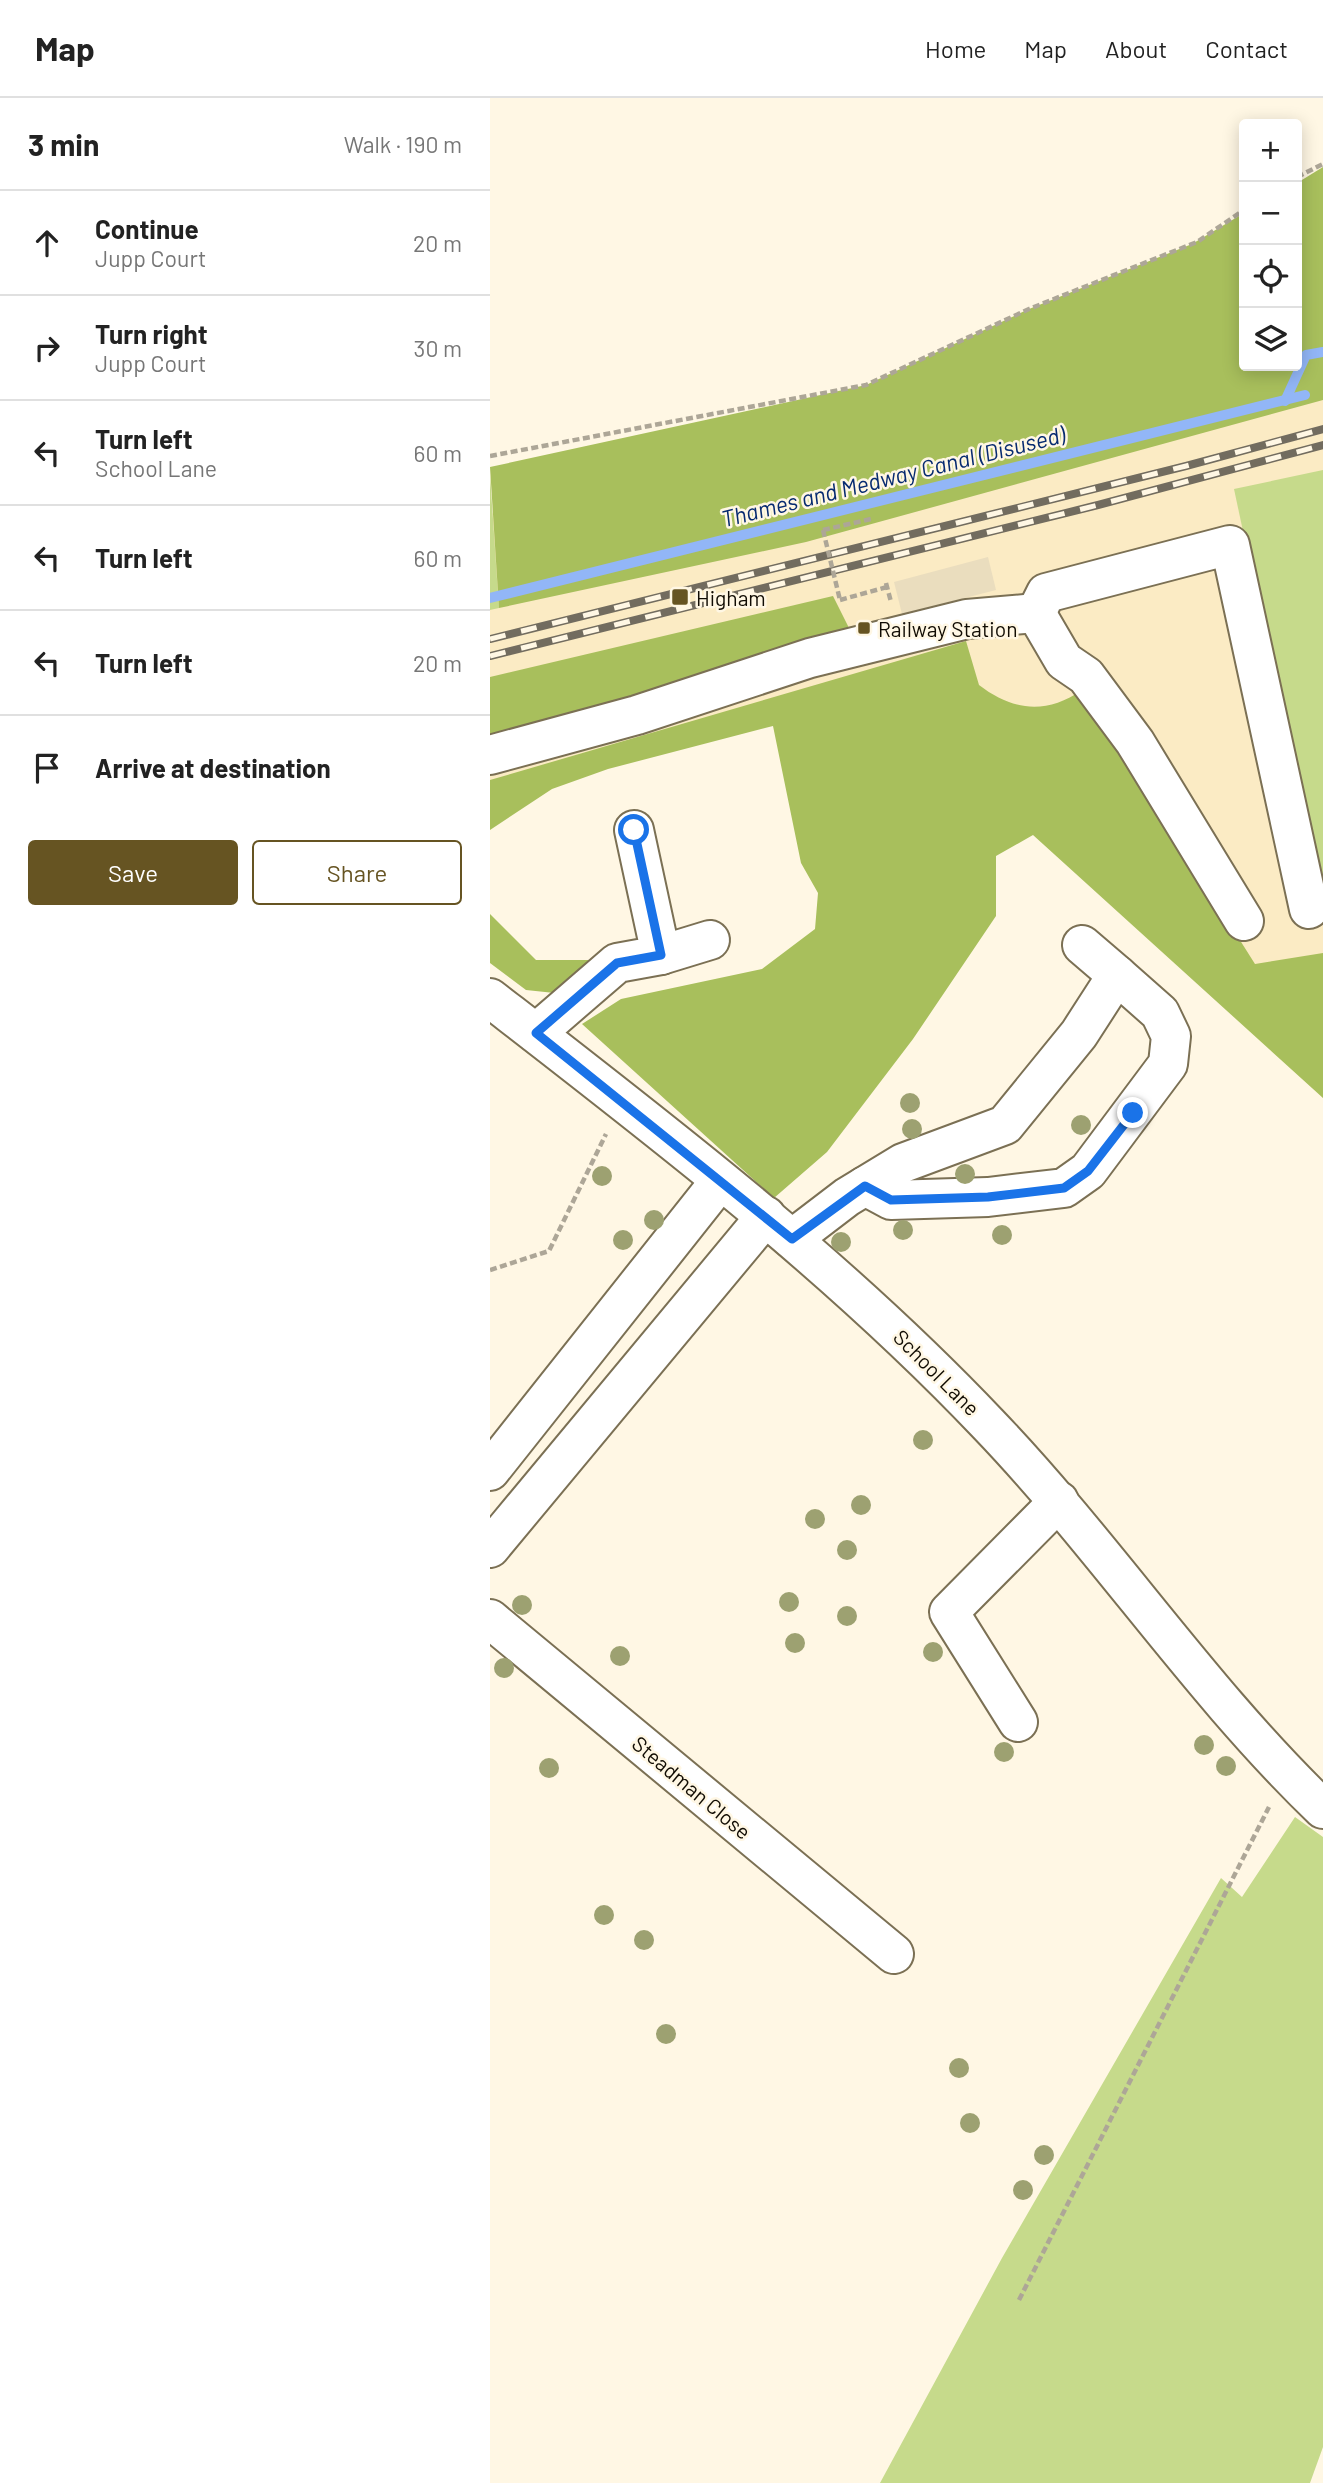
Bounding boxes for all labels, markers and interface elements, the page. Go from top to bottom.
text: Map [35,28,95,68]
text: Home [925,34,986,63]
text: Map [1024,34,1067,63]
text: About [1105,34,1167,63]
text: Contact [1205,34,1288,63]
map controls [1239,119,1302,371]
button: + [1239,119,1302,182]
text: 3 min [28,126,99,162]
text: Walk · 190 m [344,130,462,158]
button: − [1239,182,1302,245]
text: Continue [95,213,199,244]
icon: ahead [28,224,66,262]
text: 20 m [413,229,462,257]
text: Jupp Court [95,244,206,272]
button: locate [1239,245,1302,308]
button: layers [1239,308,1302,371]
text: Turn right [95,318,208,349]
icon: right [28,329,66,367]
text: 30 m [414,334,462,362]
text: Jupp Court [95,349,206,377]
water label: Thames and Medway Canal (Disused) [718,419,1069,532]
text: Turn left [95,423,193,454]
icon: left [28,434,66,472]
text: 60 m [414,439,462,467]
text: School Lane [95,454,217,482]
icon: left [28,539,66,577]
text: Turn left [95,542,193,573]
text: 60 m [414,544,462,572]
place label: Higham [696,585,766,610]
marker: Higham [670,587,690,607]
place label: Railway Station [878,616,1017,641]
marker: Railway Station [856,620,872,636]
icon: left [28,644,66,682]
text: Turn left [95,647,193,678]
text: 20 m [413,649,462,677]
icon: arrive [28,749,66,787]
text: Arrive at destination [95,752,331,783]
route start [618,814,649,845]
button: Save [28,840,238,905]
button: Share [252,840,462,905]
route end [1117,1097,1148,1128]
street label: School Lane [889,1324,985,1420]
street label: Steadman Close [628,1730,756,1844]

